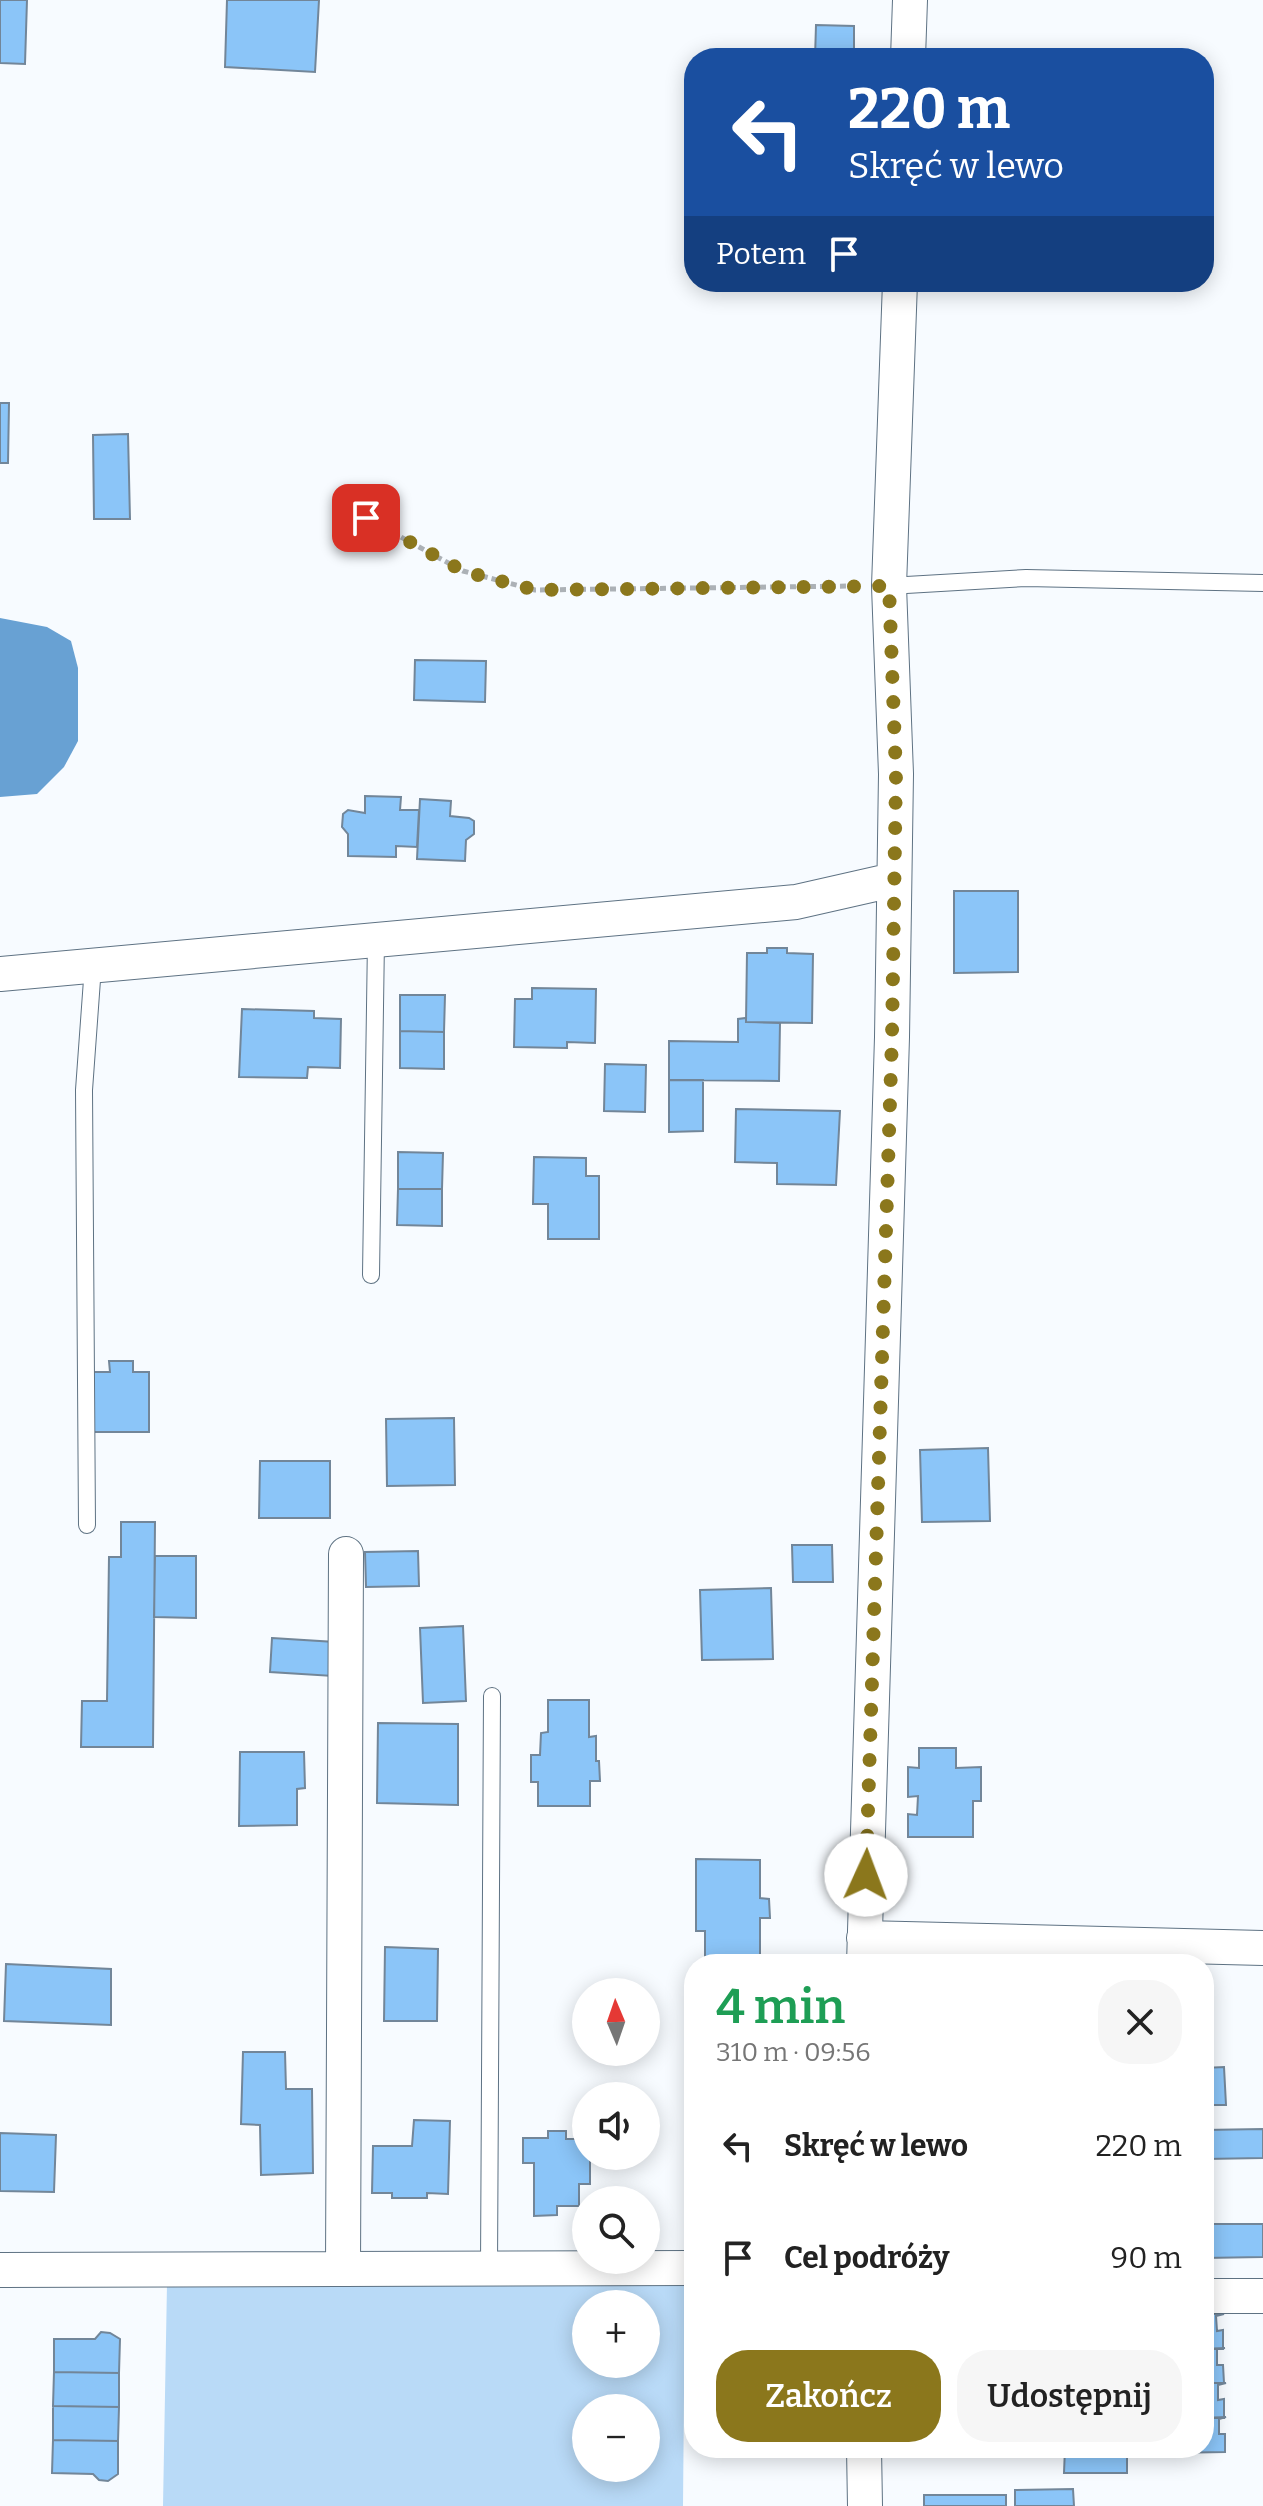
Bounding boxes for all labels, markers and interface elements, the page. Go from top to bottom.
text: 220 m [848,76,1010,143]
icon: left [716,80,820,184]
text: Skręć w lewo [848,144,1064,188]
icon: arrive [822,232,866,276]
text: Potem [716,236,806,272]
pin [332,484,400,552]
icon: arrive [344,496,388,540]
position arrow [824,1833,908,1917]
north arrow [572,1978,660,2066]
map controls [572,1978,660,2482]
text: 4 min [716,1978,845,2036]
button: close [1098,1980,1182,2064]
text: 310 m · 09:56 [716,2037,870,2068]
button: sound [572,2082,660,2170]
icon: left [716,2124,760,2168]
text: Skręć w lewo [784,2128,968,2164]
text: 220 m [1096,2128,1182,2164]
button: search [572,2186,660,2274]
icon: arrive [716,2236,760,2280]
text: Cel podróży [784,2240,949,2276]
text: 90 m [1111,2240,1182,2276]
button: + [572,2290,660,2378]
button: Zakończ [716,2350,941,2442]
button: Udostępnij [957,2350,1182,2442]
button: − [572,2394,660,2482]

